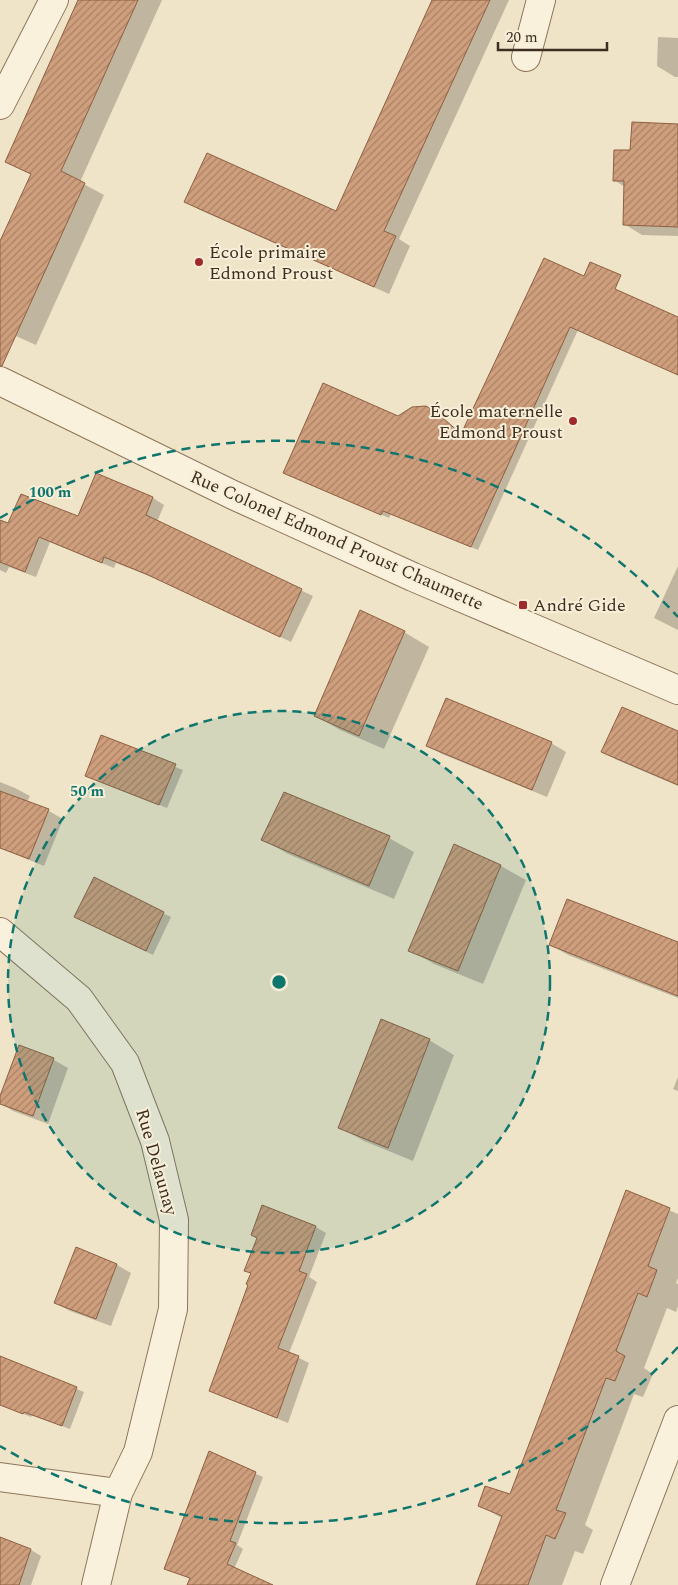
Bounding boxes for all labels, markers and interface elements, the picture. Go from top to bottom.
scale bar [498,20,607,52]
text: 20 m [506,26,538,49]
place label: École primaire Edmond Proust [209,239,333,287]
marker: École primaire Edmond Proust [193,256,205,268]
place label: École maternelle Edmond Proust [430,398,563,446]
marker: École maternelle Edmond Proust [567,415,579,427]
street label: Rue Colonel Edmond Proust Chaumette [186,463,488,618]
text: 100 m [29,481,72,504]
place label: André Gide [533,592,626,619]
marker: André Gide [517,599,529,611]
text: 50 m [70,780,105,803]
centre of rings [270,973,288,991]
street label: Rue Delaunay [128,1106,185,1220]

